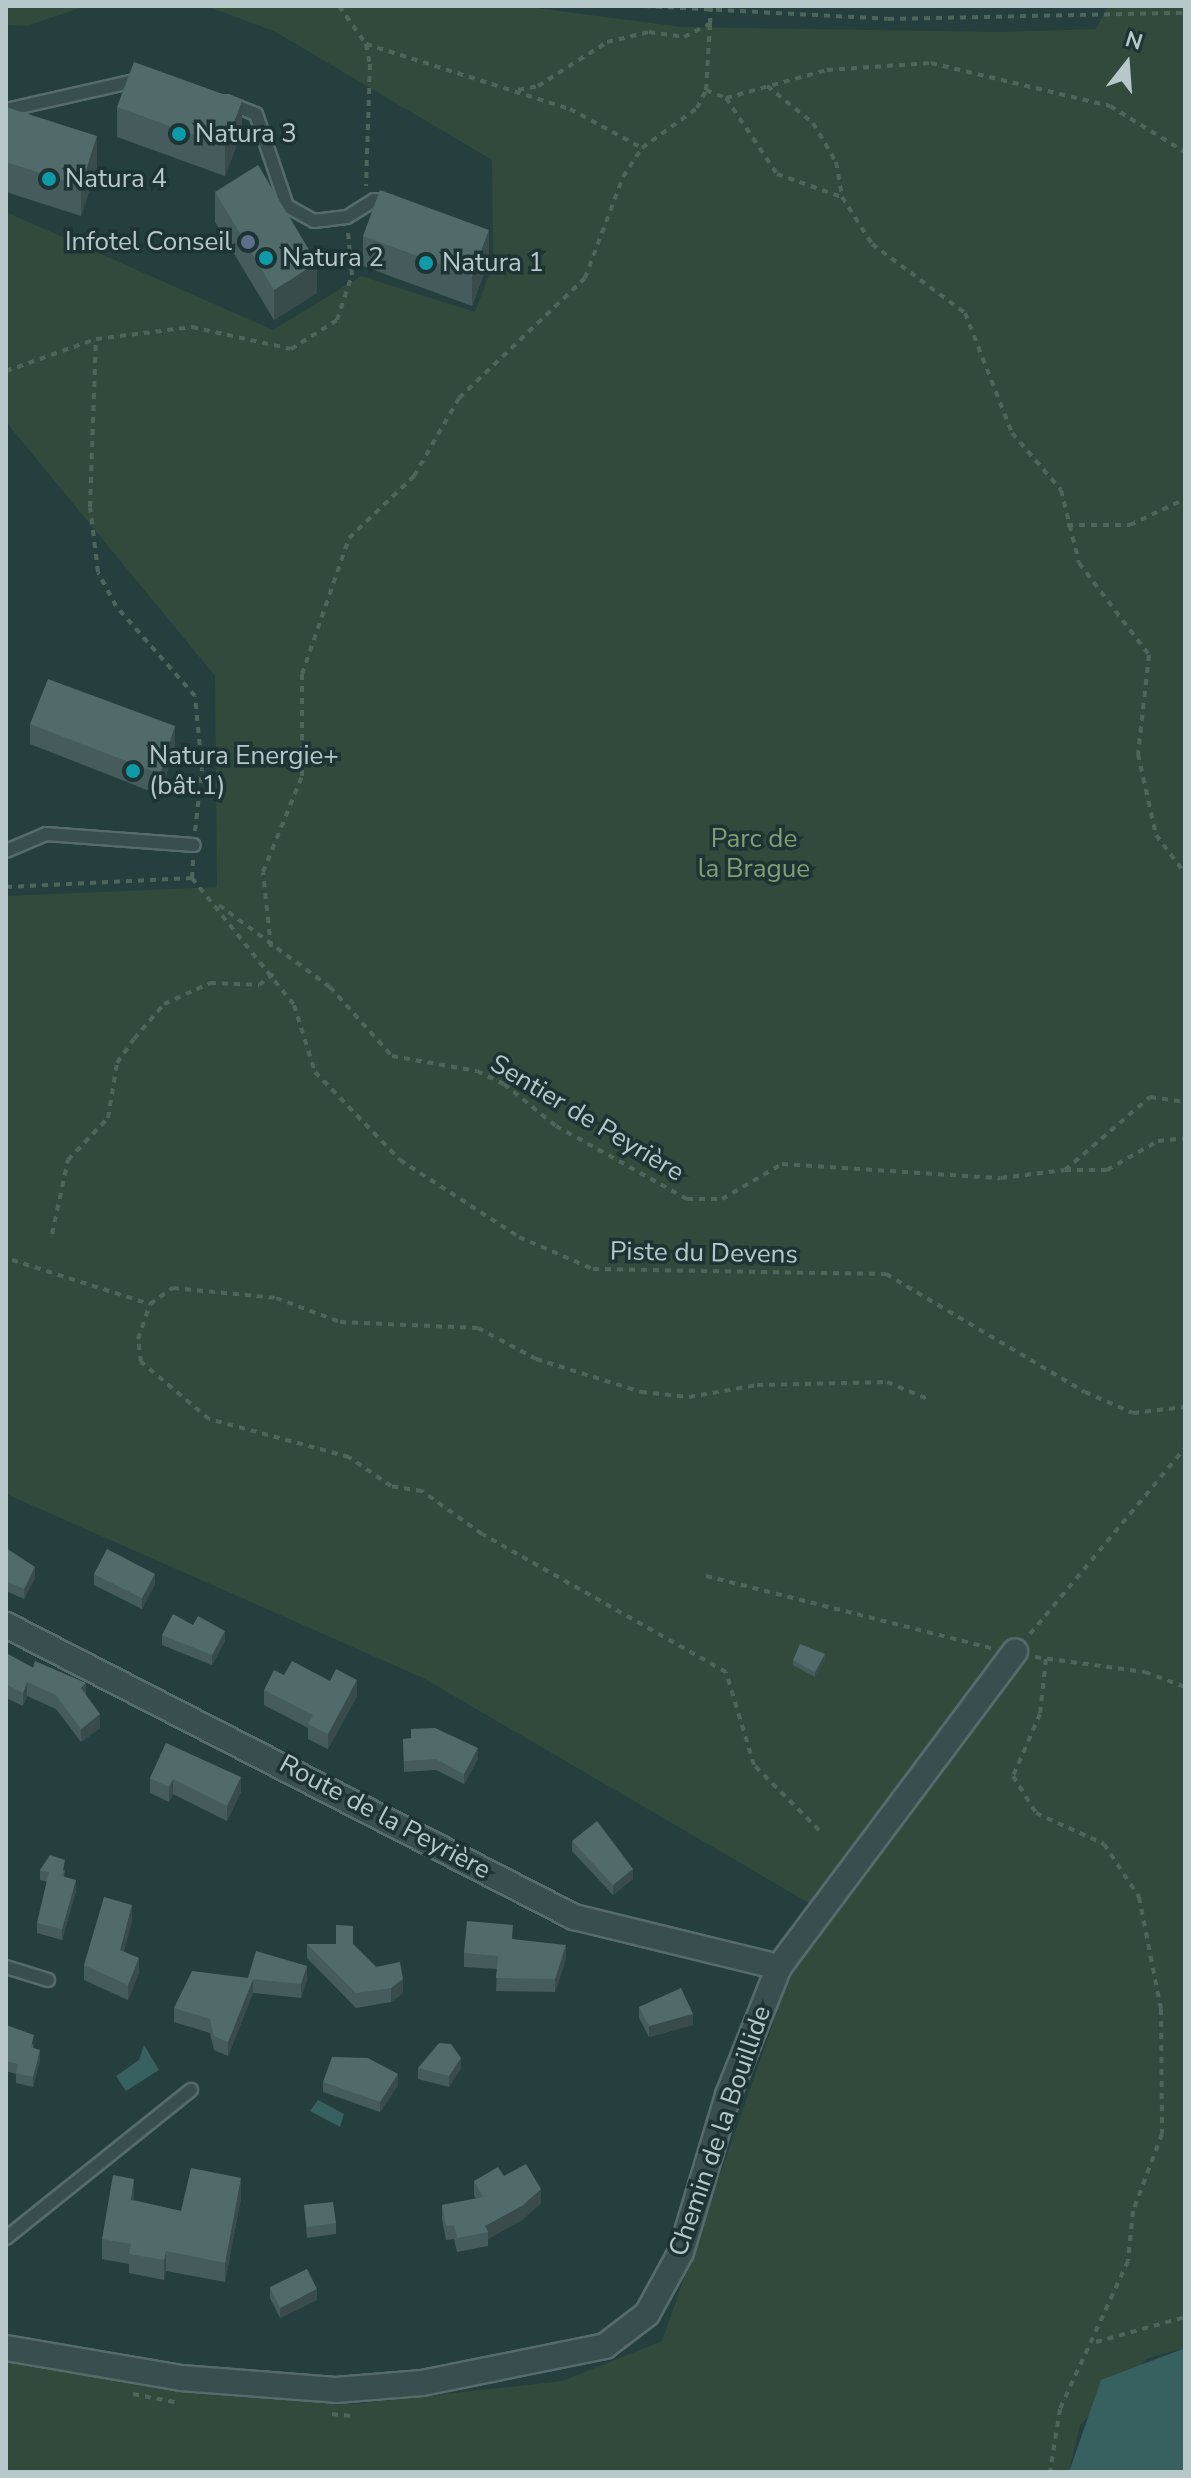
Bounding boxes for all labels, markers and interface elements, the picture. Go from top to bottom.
north arrow [1087,24,1167,104]
text: N [1122,24,1146,58]
place label: Natura 3 [195,118,297,150]
marker: Natura 3 [170,125,188,143]
place label: Natura 4 [65,163,167,195]
marker: Natura 4 [40,170,58,188]
place label: Infotel Conseil [65,226,232,258]
marker: Infotel Conseil [239,233,257,251]
place label: Natura 2 [282,242,384,274]
place label: Natura 1 [442,247,544,279]
marker: Natura 2 [257,249,275,267]
marker: Natura 1 [417,254,435,272]
place label: Natura Energie+ (bât.1) [149,740,339,802]
marker: Natura Energie+ (bât.1) [124,762,142,780]
park label: Parc de la Brague [698,823,810,884]
street label: Sentier de Peyrière [485,1048,689,1188]
street label: Piste du Devens [610,1236,798,1270]
street label: Route de la Peyrière [274,1748,496,1886]
street label: Chemin de la Bouillide [662,2002,778,2260]

